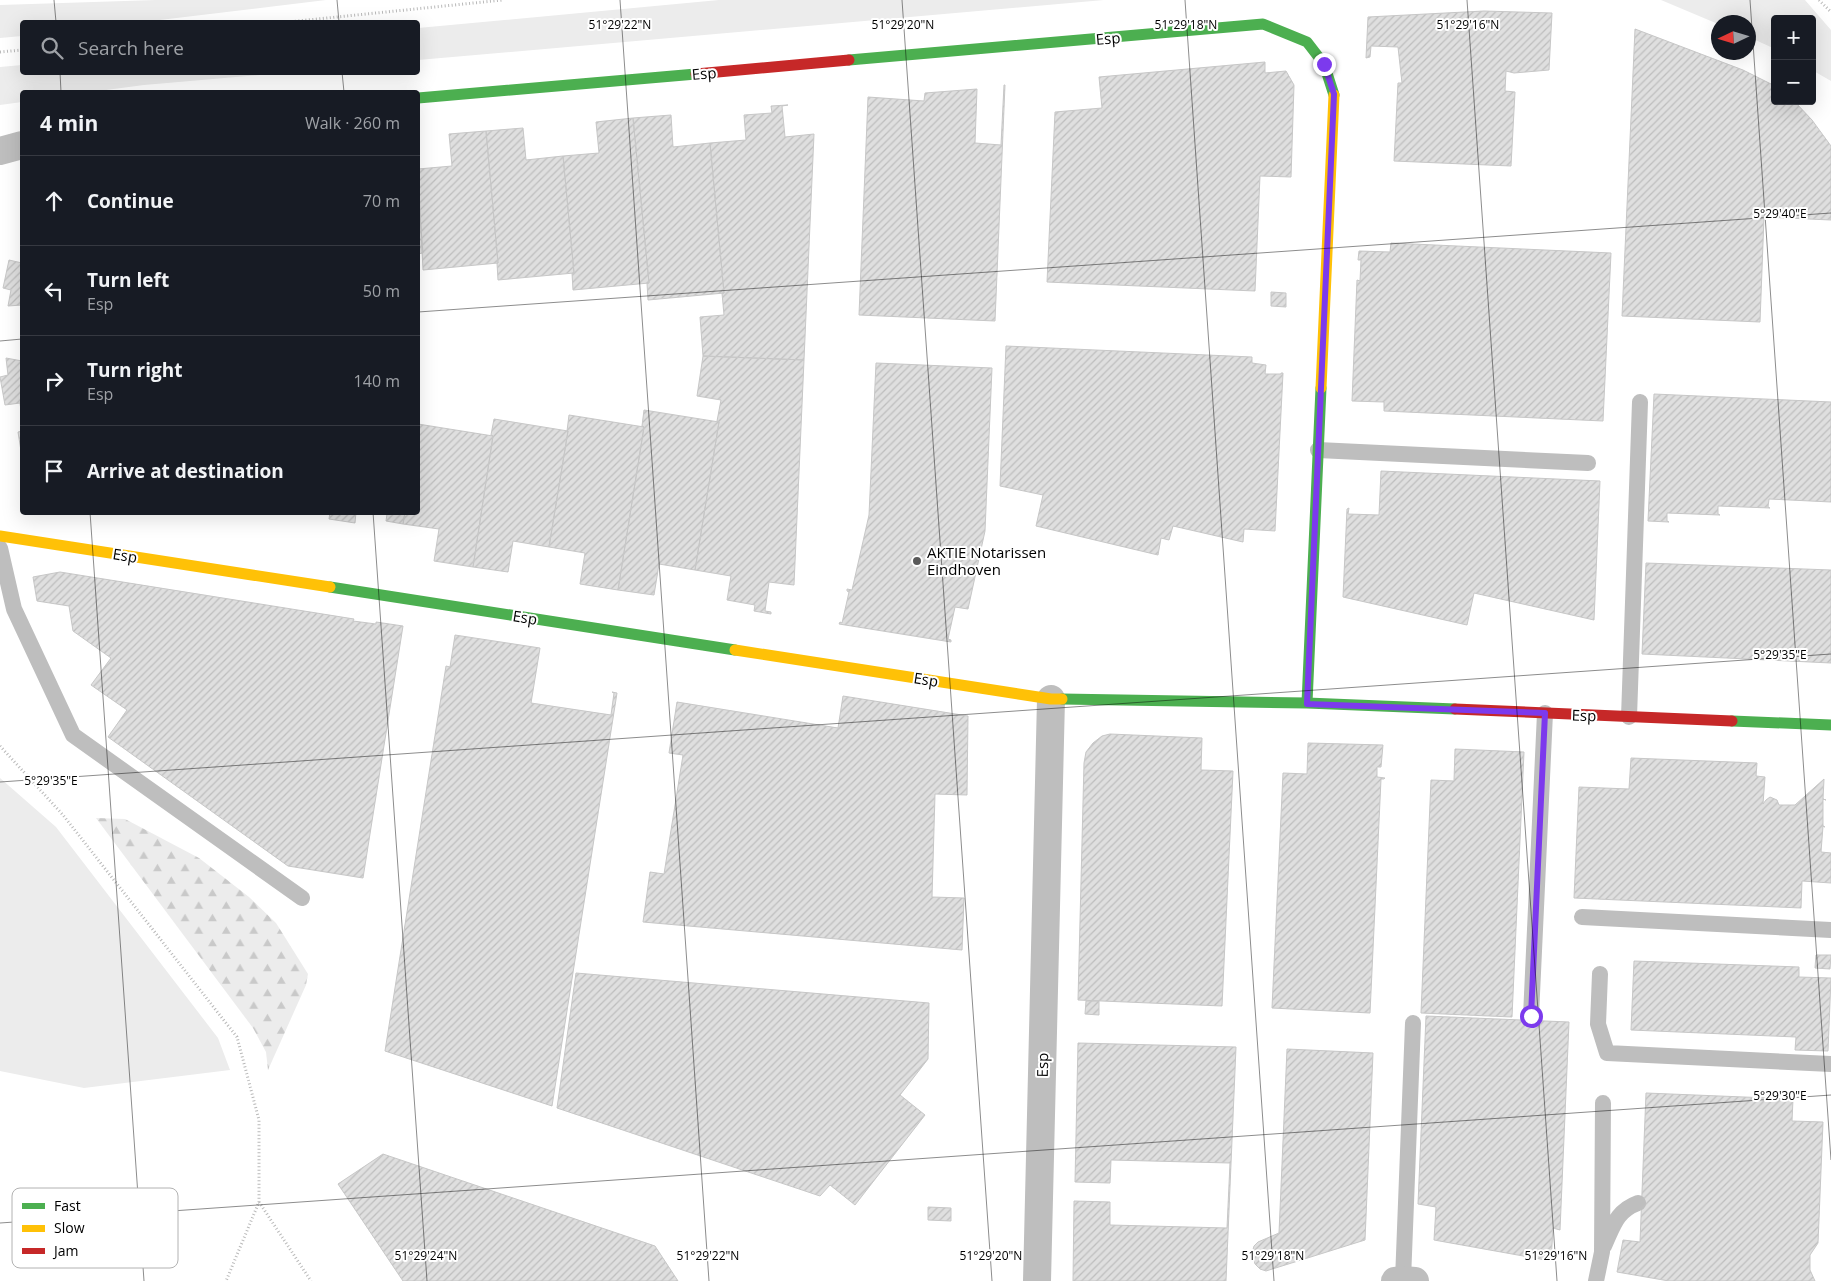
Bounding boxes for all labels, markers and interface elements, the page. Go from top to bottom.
north arrow [1711,15,1756,60]
map controls [1771,15,1816,105]
button: + [1771,15,1816,60]
text: 51°29'22"N [589,16,651,33]
text: 51°29'20"N [872,16,934,33]
text: 51°29'18"N [1155,16,1217,33]
text: 51°29'16"N [1437,16,1499,33]
search box [20,20,420,75]
street label: Esp [1095,27,1121,49]
icon: search [38,34,66,62]
text: Search here [78,35,184,61]
route end [1313,53,1336,76]
button: − [1771,60,1816,105]
street label: Esp [691,62,717,84]
text: 4 min [40,109,98,137]
text: Walk · 260 m [305,112,400,134]
icon: ahead [40,187,68,215]
text: Continue [87,188,174,214]
text: 70 m [363,190,400,212]
text: 5°29'40"E [1753,205,1807,222]
text: Turn left [87,267,169,293]
icon: left [40,277,68,305]
text: 50 m [363,280,400,302]
text: Esp [87,293,113,315]
text: Turn right [87,357,182,383]
icon: right [40,367,68,395]
text: 140 m [354,370,400,392]
text: Esp [87,383,113,405]
icon: arrive [40,457,68,485]
text: Arrive at destination [87,458,284,484]
place label: AKTIE Notarissen Eindhoven [927,542,1046,579]
street label: Esp [111,543,139,567]
marker: AKTIE Notarissen Eindhoven [911,555,923,567]
street label: Esp [511,605,539,629]
text: 5°29'35"E [1753,646,1807,663]
street label: Esp [912,667,940,691]
street label: Esp [1571,705,1597,725]
text: 5°29'35"E [24,772,78,789]
route start [1520,1005,1543,1028]
street label: Esp [1032,1052,1052,1078]
text: 5°29'30"E [1753,1087,1807,1104]
legend [12,1188,178,1268]
text: Fast [54,1196,81,1215]
text: Slow [54,1218,85,1237]
text: Jam [52,1241,79,1260]
text: 51°29'24"N [395,1247,457,1264]
text: 51°29'22"N [677,1247,739,1264]
text: 51°29'20"N [960,1247,1022,1264]
text: 51°29'18"N [1242,1247,1304,1264]
text: 51°29'16"N [1525,1247,1587,1264]

